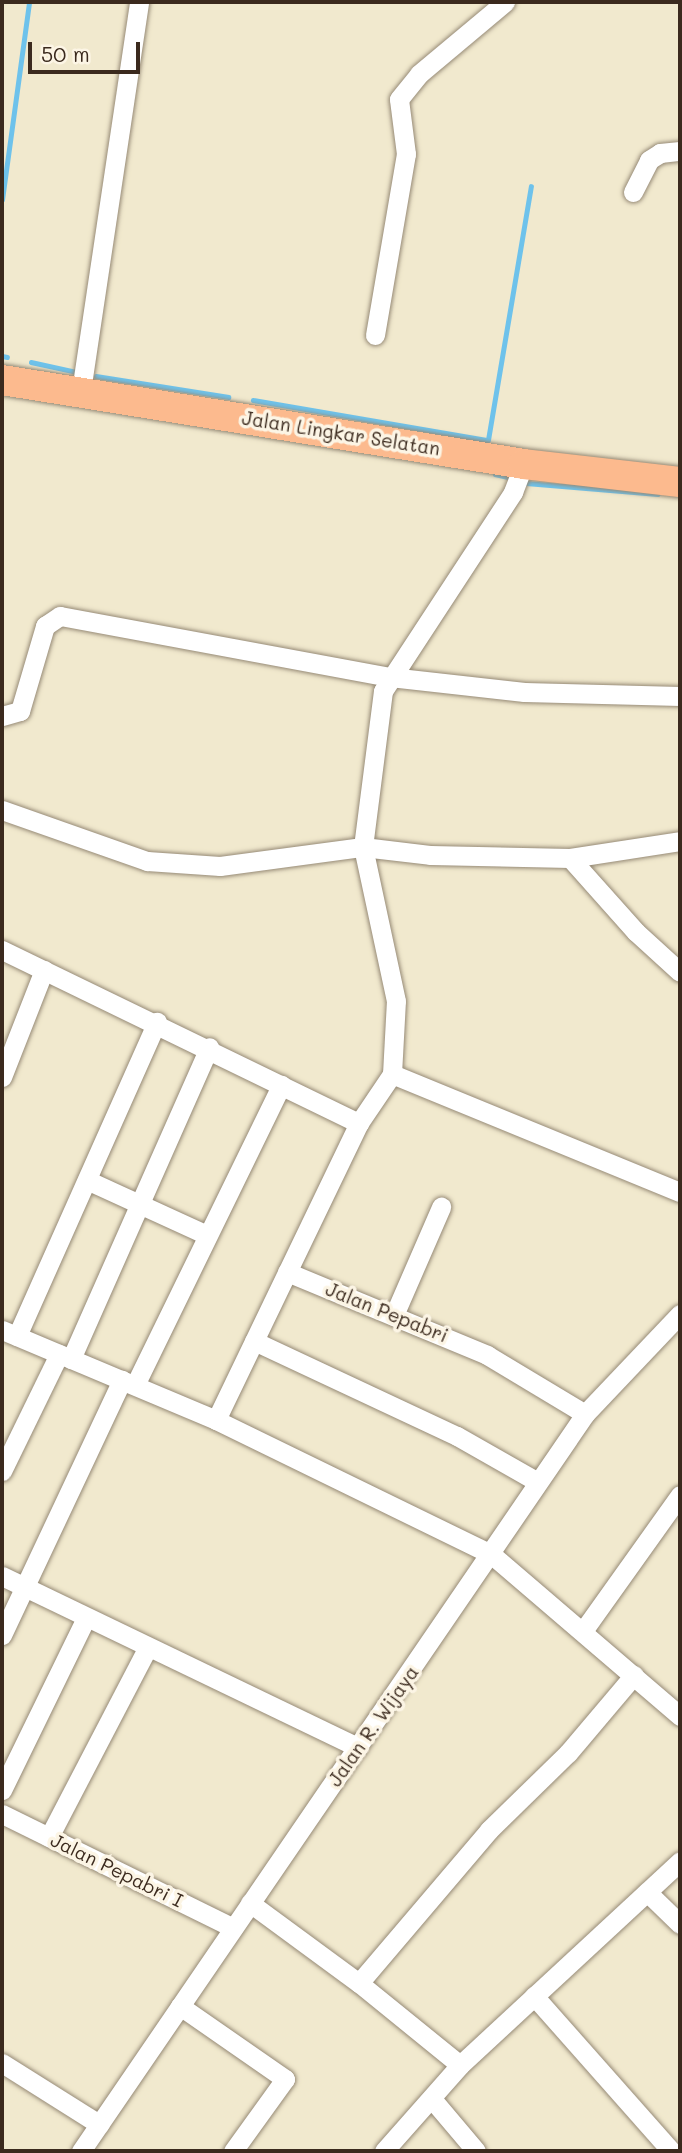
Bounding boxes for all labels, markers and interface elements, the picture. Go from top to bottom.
scale bar [32,28,144,72]
text: 50 m [41,40,90,67]
street label: Jalan Lingkar Selatan [240,406,442,460]
street label: Jalan Pepabri [323,1277,451,1347]
street label: Jalan R. Wijaya [323,1661,423,1791]
street label: Jalan Pepabri I [47,1828,187,1912]

